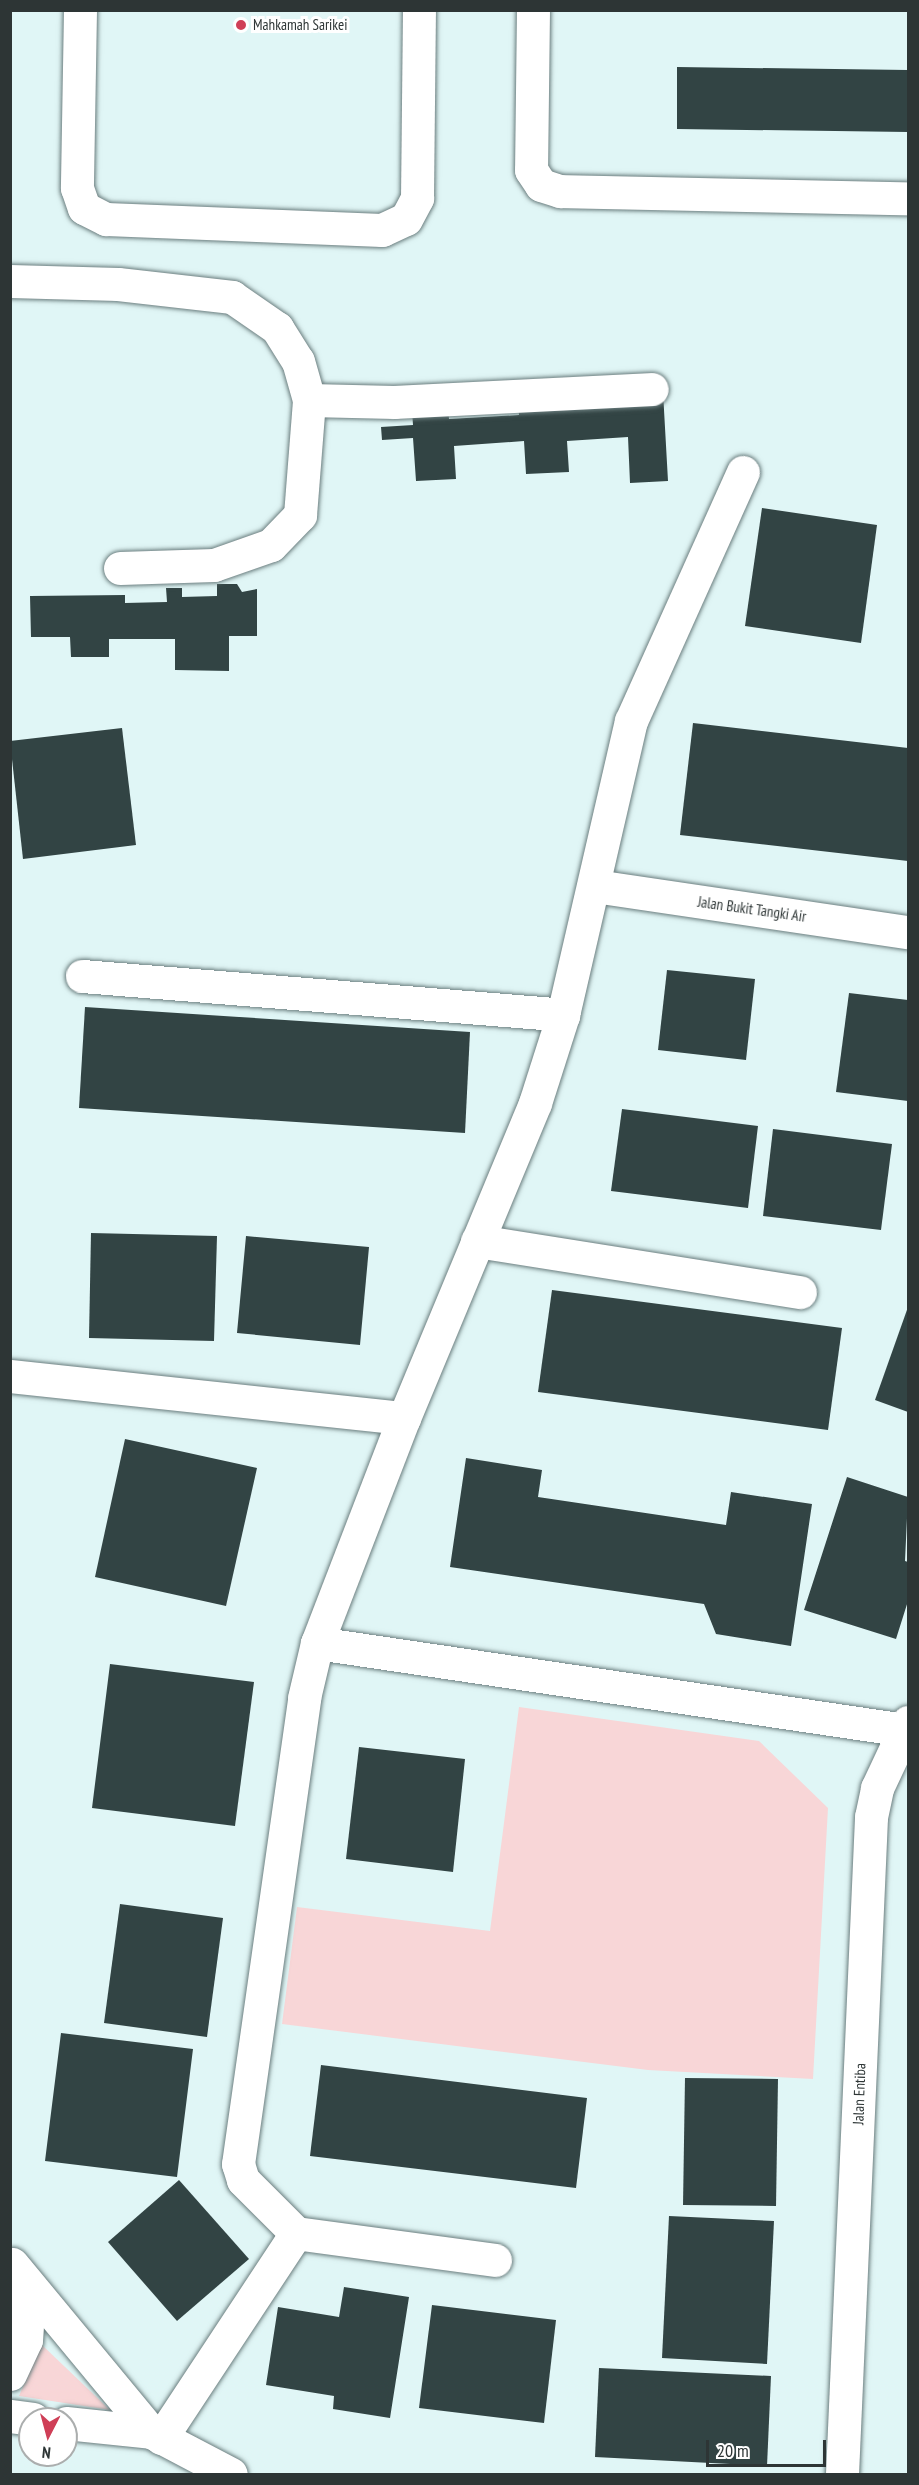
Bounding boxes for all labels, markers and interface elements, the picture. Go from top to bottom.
place label: Mahkamah Sarikei [253,16,347,34]
marker: Mahkamah Sarikei [234,18,248,32]
street label: Jalan Bukit Tangki Air [696,892,808,926]
street label: Jalan Entiba [849,2063,869,2125]
north arrow [18,2407,78,2467]
scale bar [709,2428,829,2466]
text: 20 m [717,2439,749,2462]
text: N [41,2443,52,2463]

